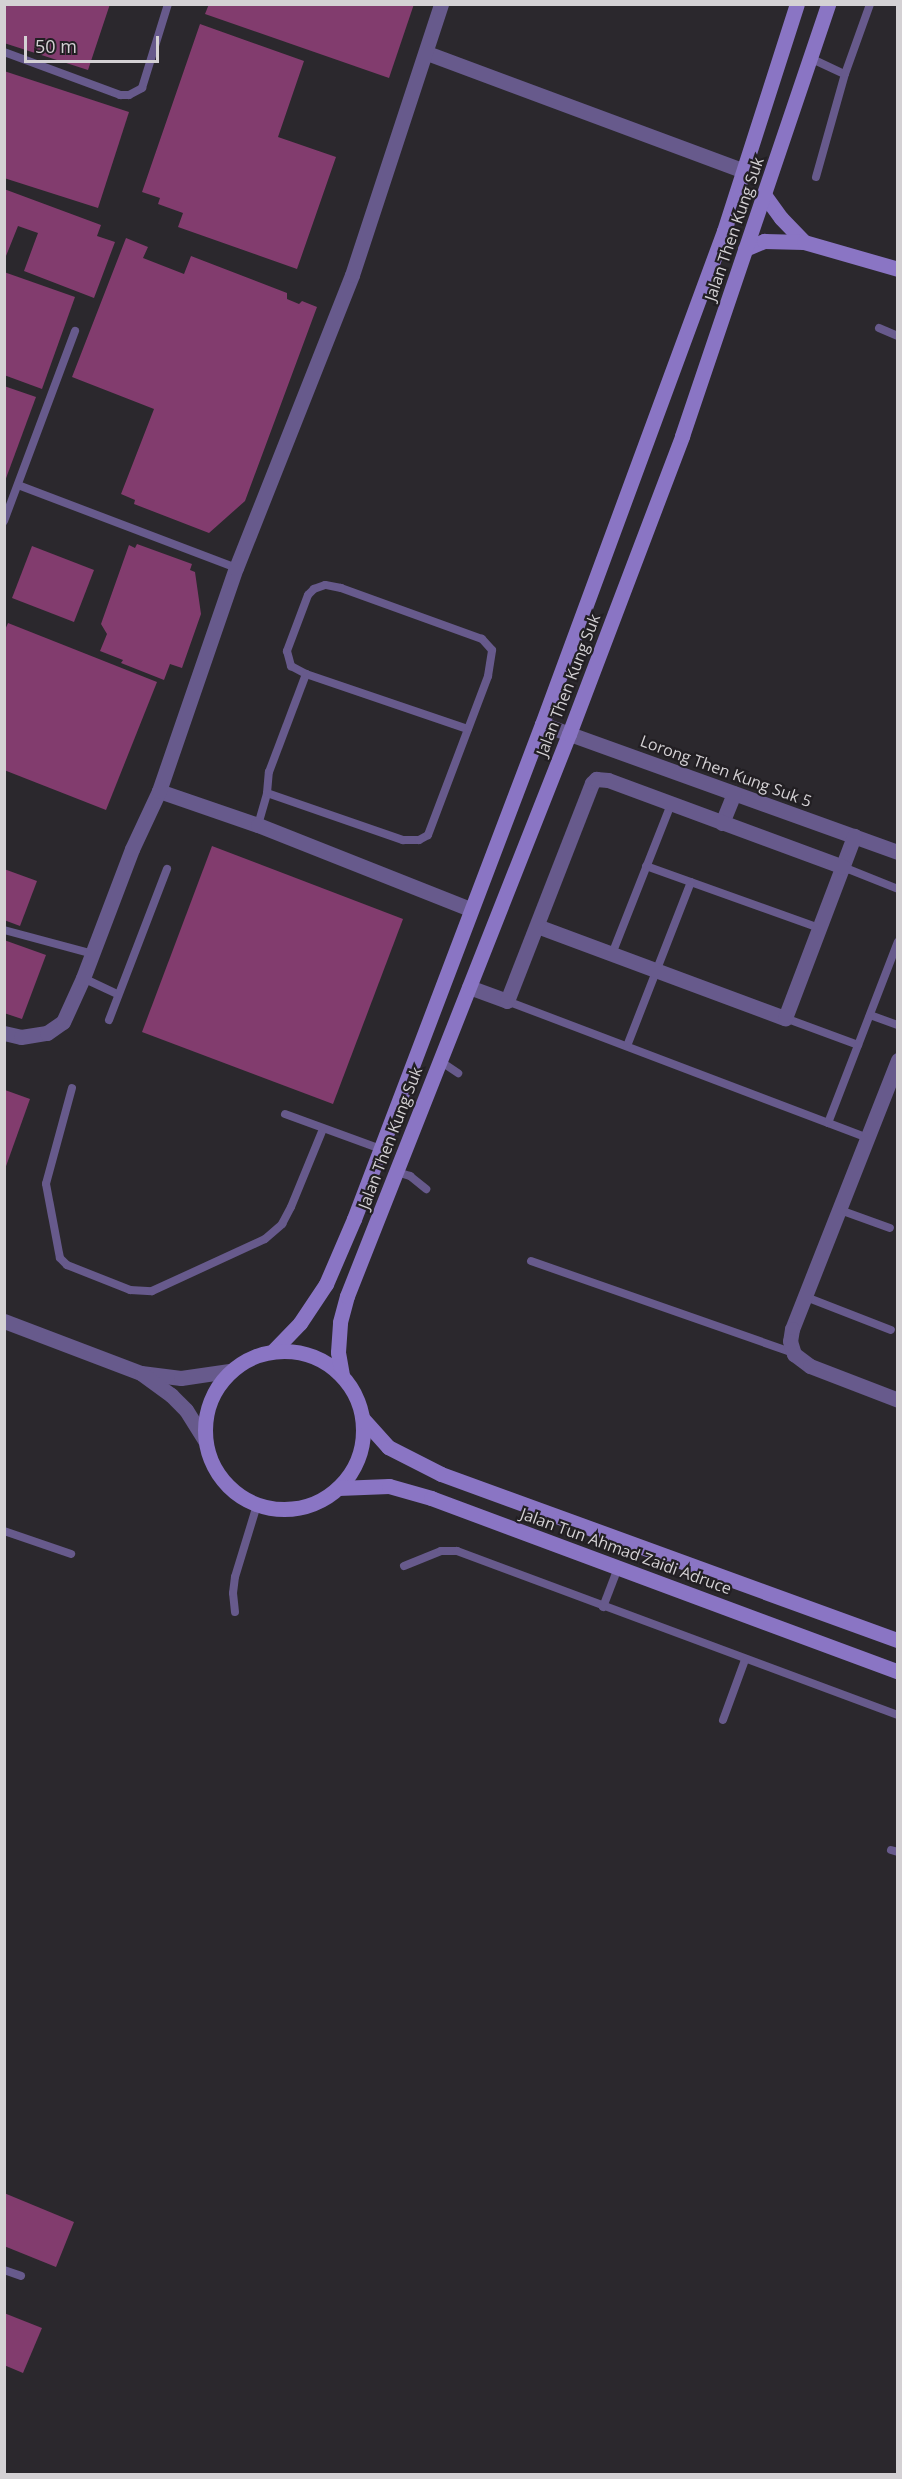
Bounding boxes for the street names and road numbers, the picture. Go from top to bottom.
street label: Jalan Then Kung Suk [700,155,768,303]
street label: Jalan Then Kung Suk [532,611,604,759]
street label: Lorong Then Kung Suk 5 [638,731,814,811]
street label: Jalan Then Kung Suk [354,1064,426,1212]
street label: Jalan Tun Ahmad Zaidi Adruce [518,1504,734,1598]

